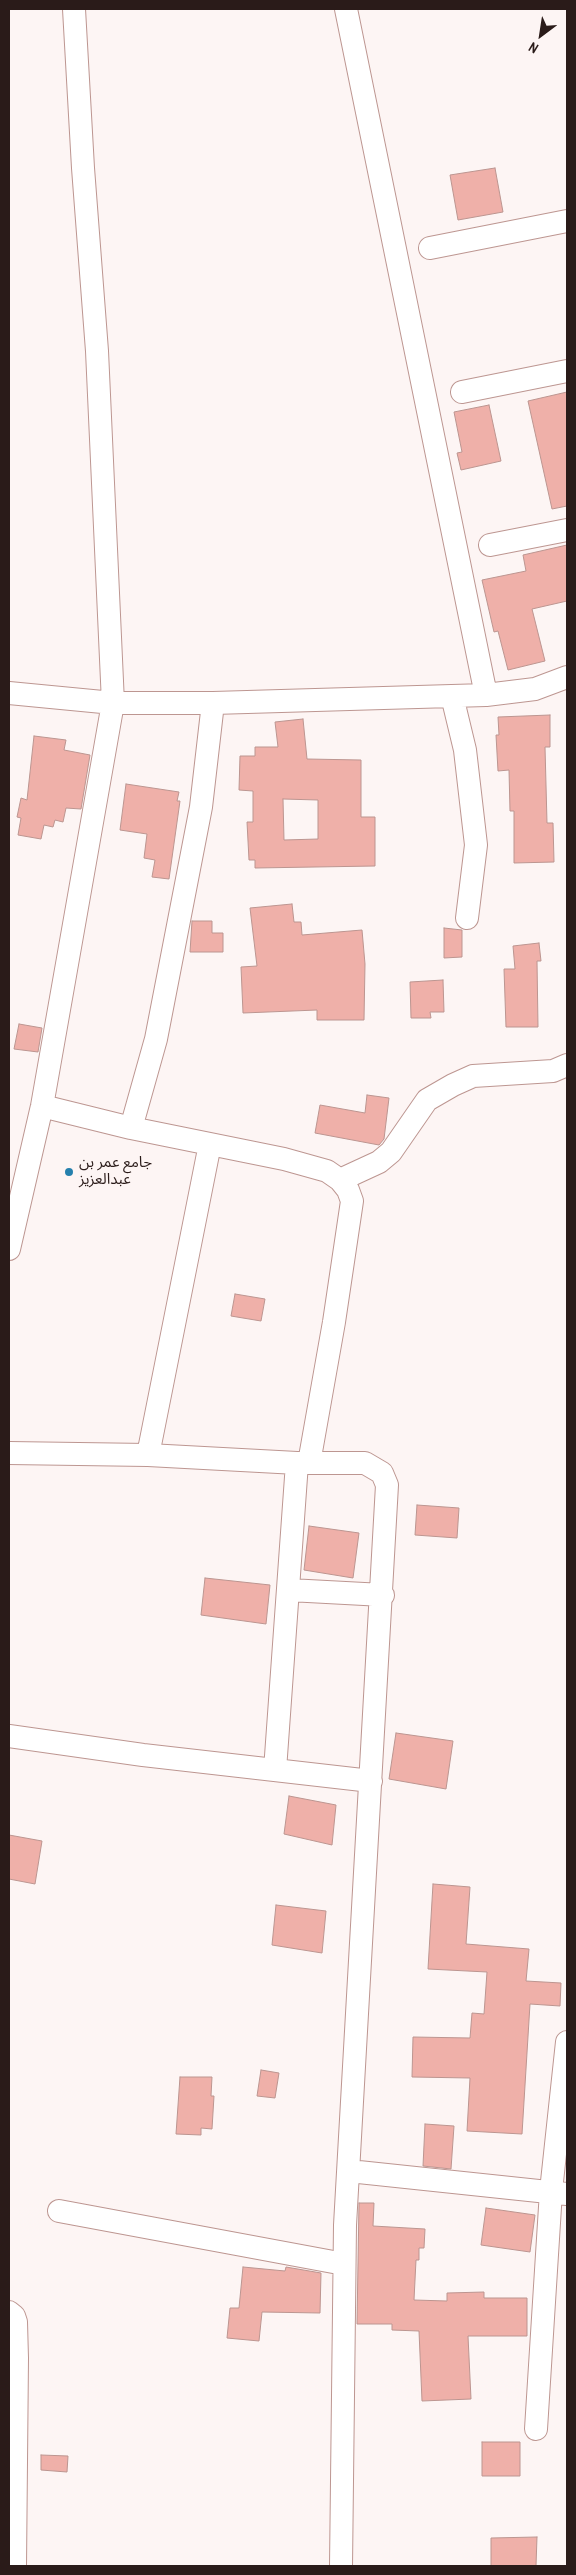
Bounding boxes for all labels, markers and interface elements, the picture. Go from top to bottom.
north arrow [516,10,566,60]
text: N [525,38,541,58]
place label: جامع عمر بن عبدالعزيز [79,1154,152,1189]
marker: جامع عمر بن عبدالعزيز [63,1166,75,1178]

